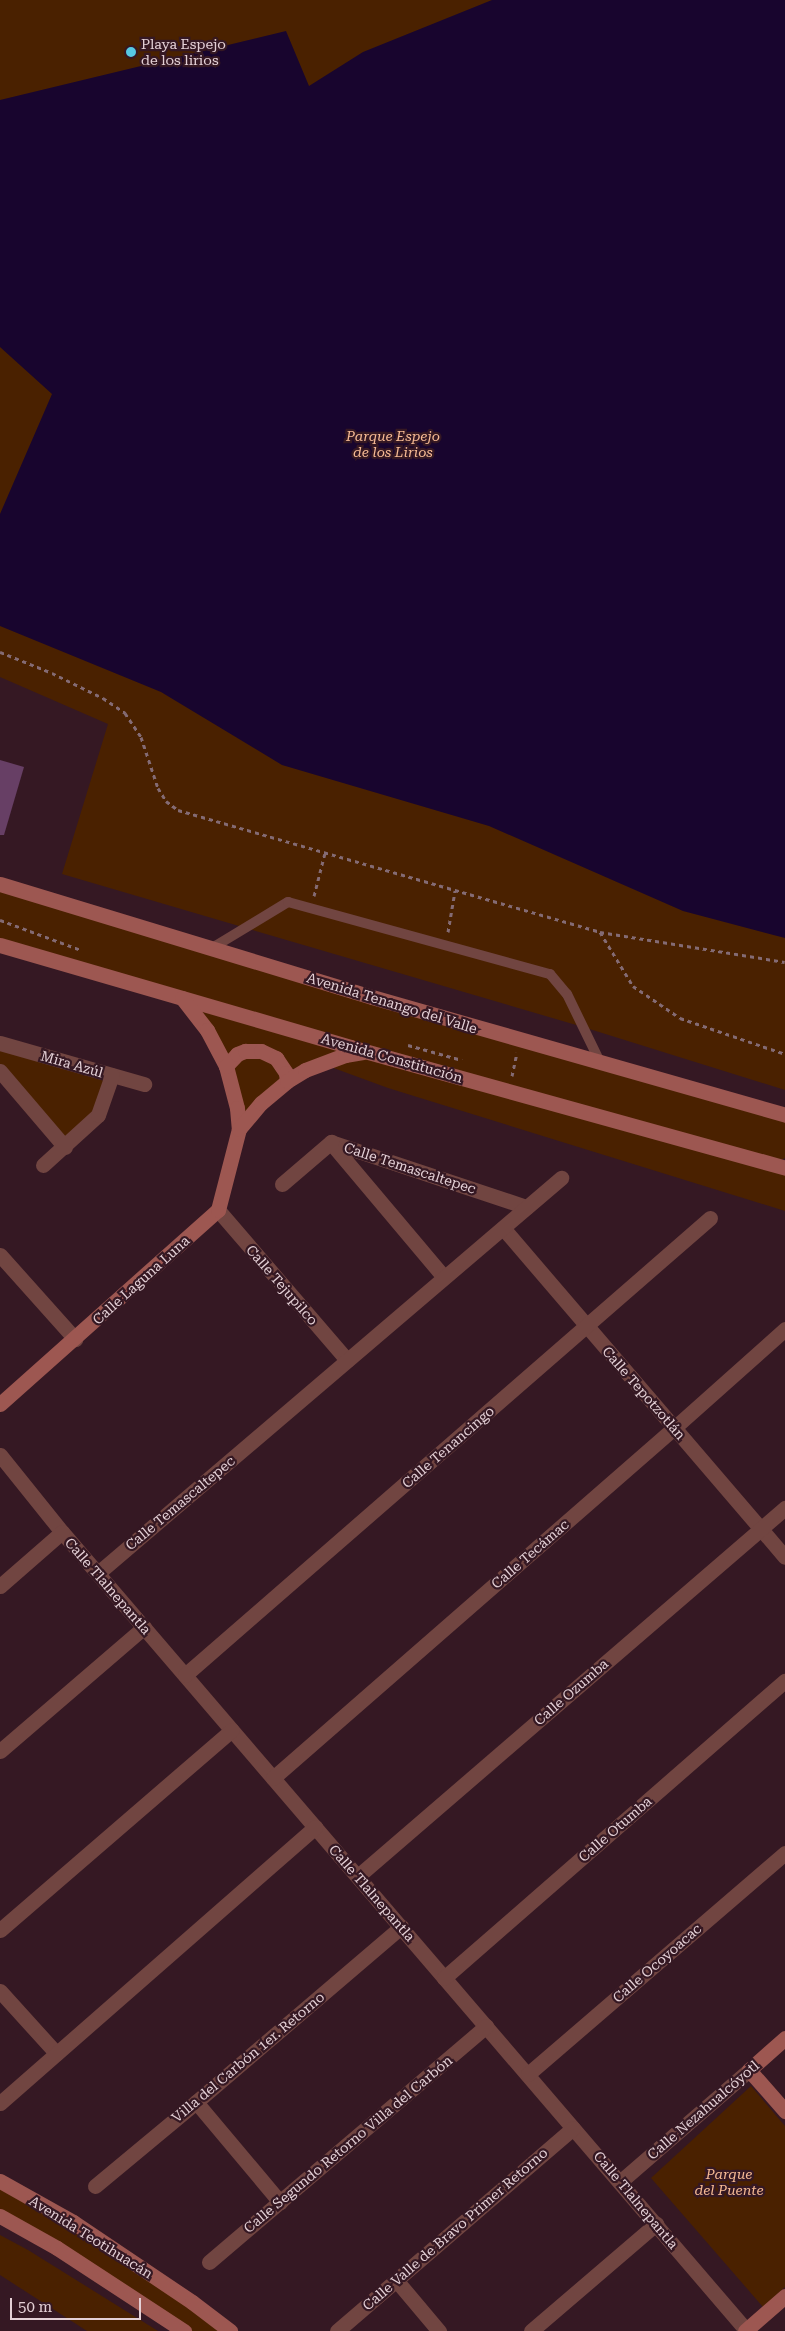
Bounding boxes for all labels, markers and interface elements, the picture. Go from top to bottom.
place label: Playa Espejo de los lirios [141,36,226,68]
marker: Playa Espejo de los lirios [125,46,137,58]
park label: Parque Espejo de los Lirios [346,428,440,461]
street label: Avenida Tenango del Valle [305,969,479,1037]
street label: Avenida Constitución [319,1030,465,1086]
street label: Mira Azúl [39,1047,105,1081]
street label: Calle Temascaltepec [342,1139,478,1197]
street label: Calle Laguna Luna [89,1232,193,1328]
street label: Calle Tejupilco [243,1241,321,1329]
street label: Calle Tepotzotlán [599,1343,689,1443]
street label: Calle Tenancingo [398,1402,498,1492]
street label: Calle Temascaltepec [122,1452,238,1554]
street label: Calle Tecámac [488,1516,572,1592]
street label: Calle Tlalnepantla [61,1534,155,1638]
street label: Calle Ozumba [530,1655,612,1729]
street label: Calle Otumba [575,1793,655,1865]
street label: Calle Tlalnepantla [325,1841,419,1945]
street label: Calle Ocoyoacac [609,1920,705,2006]
street label: Villa del Carbón 1er. Retorno [168,1988,328,2126]
street label: Calle Segundo Retorno Villa del Carbón [240,2052,456,2236]
street label: Calle Nezahualcóyotl [644,2057,762,2163]
street label: Calle Valle de Bravo Primer Retorno [359,2144,551,2314]
street label: Calle Tlalnepantla [590,2148,682,2252]
park label: Parque del Puente [695,2166,763,2198]
street label: Avenida Teotihuacán [26,2192,156,2282]
scale bar [12,2288,144,2320]
text: 50 m [18,2298,52,2316]

